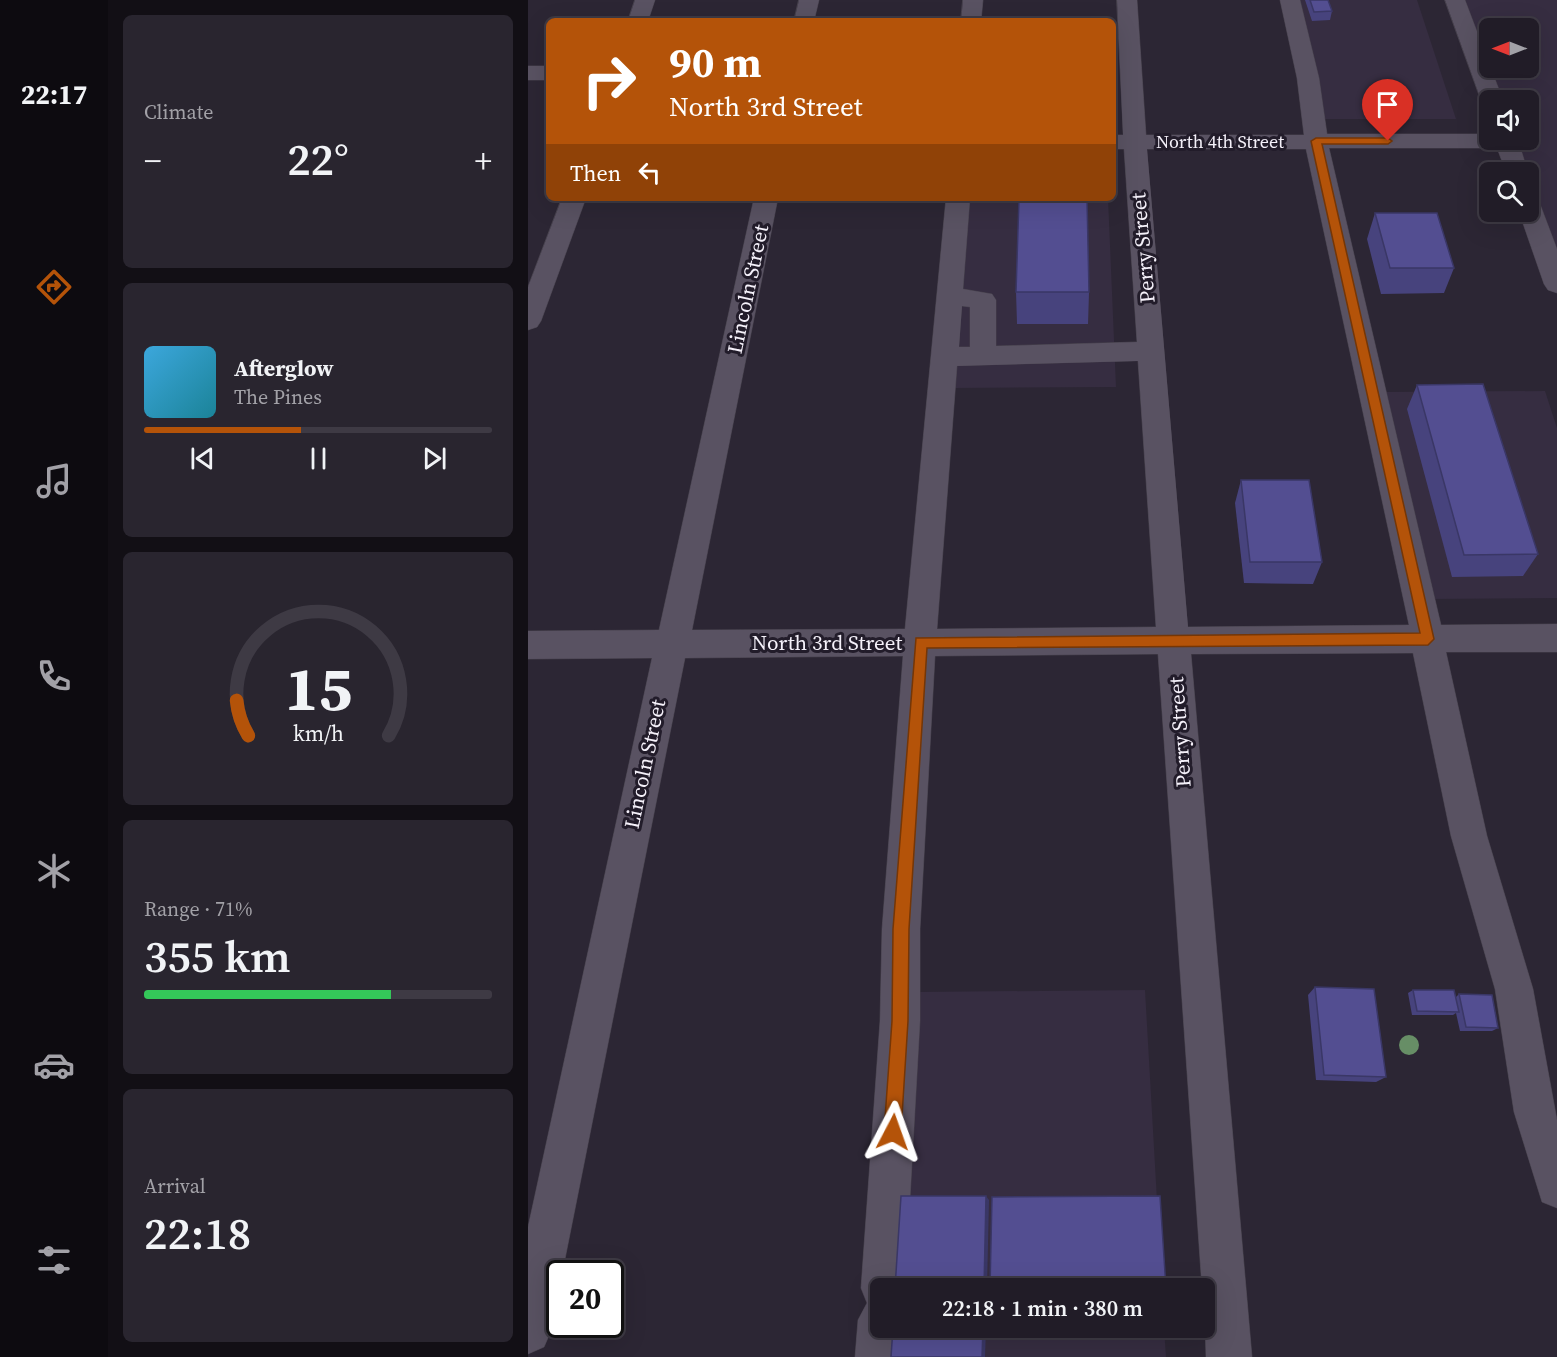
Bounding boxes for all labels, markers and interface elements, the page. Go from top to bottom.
north arrow [1479,18,1539,78]
map controls [1479,18,1539,222]
text: 90 m [669,33,762,91]
icon: right [570,42,648,120]
text: 22:17 [21,76,87,113]
pin [1362,79,1413,141]
text: North 3rd Street [669,88,863,125]
icon: arrive [1371,88,1404,121]
button: sound [1479,90,1539,150]
text: Climate [144,98,213,126]
text: 22° [287,128,349,190]
street label: North 4th Street [1156,129,1284,154]
text: − [144,138,162,183]
text: + [475,138,492,183]
icon: left [633,156,666,189]
text: Then [570,158,621,188]
button: search [1479,162,1539,222]
street label: Perry Street [1123,192,1162,304]
street label: Lincoln Street [720,222,775,356]
icon: directions [33,266,75,308]
text: Afterglow [234,353,334,383]
text: The Pines [234,383,322,411]
icon: previous [186,442,219,475]
icon: pause [302,442,335,475]
icon: next [418,442,451,475]
icon: music [33,460,75,502]
street label: North 3rd Street [752,628,902,657]
text: 15 [284,645,352,731]
icon: phone [33,655,75,697]
street label: Perry Street [1161,676,1198,788]
street label: Lincoln Street [617,697,672,831]
text: km/h [292,719,344,748]
icon: climate [33,850,75,892]
text: Range · 71% [144,895,253,923]
text: 355 km [144,925,291,987]
icon: car [33,1044,75,1086]
position arrow [861,1100,925,1164]
text: Arrival [144,1172,206,1200]
text: 22:18 [144,1202,251,1264]
icon: filters [33,1239,75,1281]
speed limit sign: 20 [546,1260,624,1338]
text: 22:18 · 1 min · 380 m [942,1293,1143,1323]

